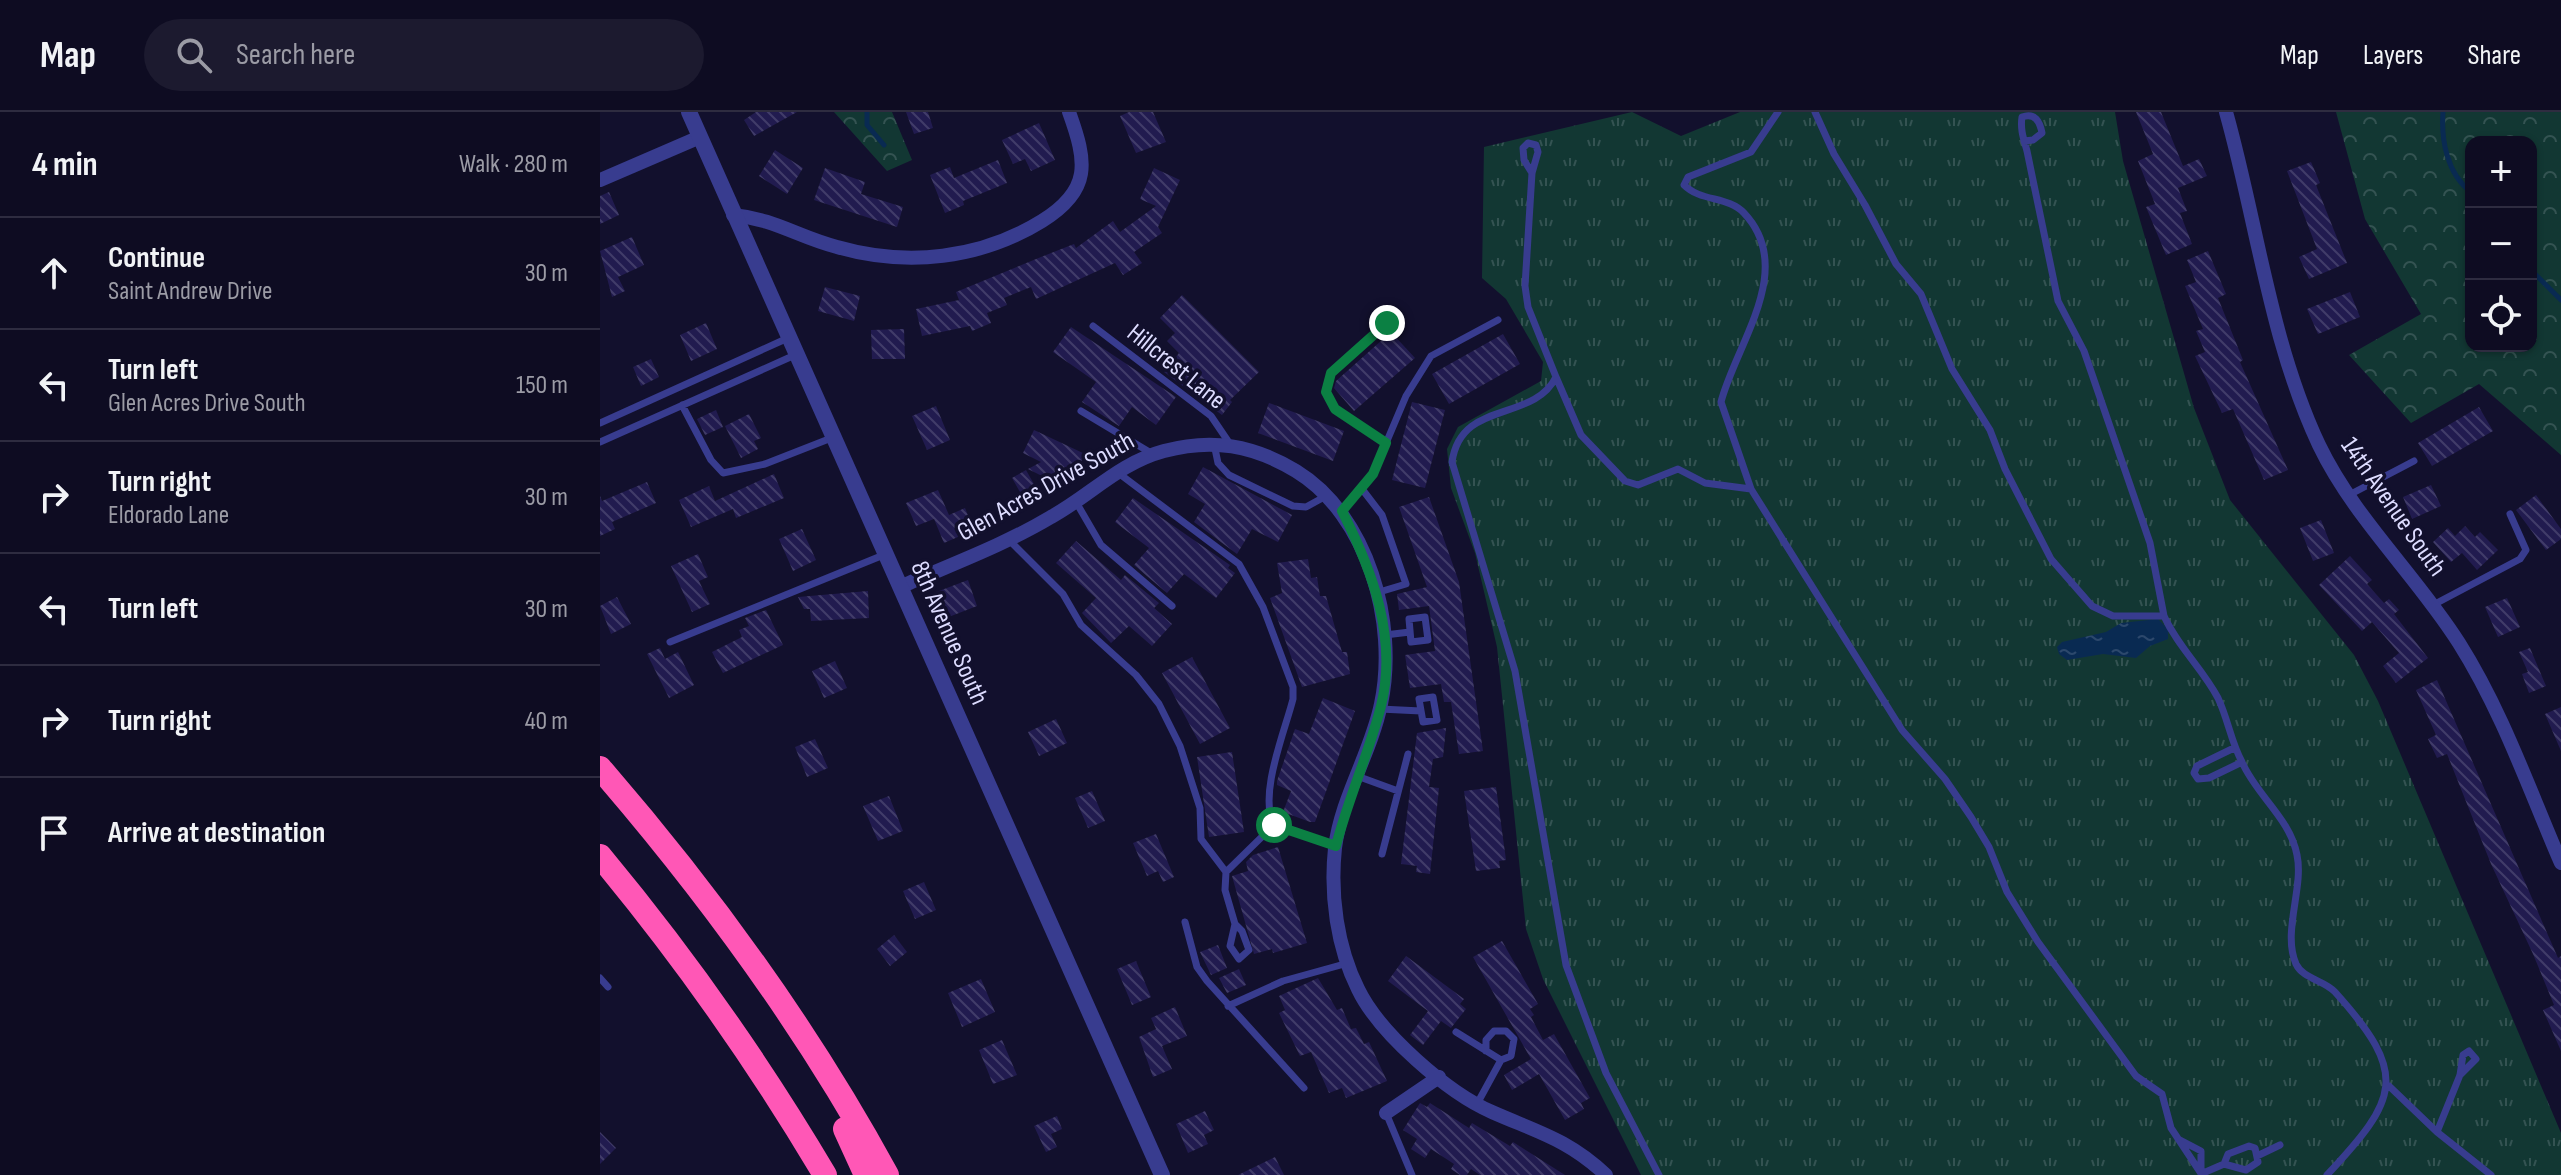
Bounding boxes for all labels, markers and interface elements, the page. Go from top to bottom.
search box [144,19,704,91]
text: Map [40,33,96,78]
icon: search [172,33,216,77]
text: Search here [236,37,355,73]
text: Map [2280,39,2319,72]
text: Layers [2363,39,2423,72]
text: Share [2467,39,2521,72]
map controls [2465,136,2537,352]
button: + [2465,136,2537,208]
text: 4 min [32,144,98,185]
text: Walk · 280 m [459,149,568,180]
button: − [2465,208,2537,280]
text: Continue [108,240,205,276]
icon: ahead [32,251,76,295]
text: 30 m [525,258,568,289]
text: Saint Andrew Drive [108,276,272,307]
button: locate [2465,280,2537,352]
route end [1369,305,1405,341]
street label: Hillcrest Lane [1120,318,1232,416]
text: Turn left [108,352,198,388]
icon: left [32,363,76,407]
text: 150 m [516,370,568,401]
text: Glen Acres Drive South [108,388,306,419]
street label: Glen Acres Drive South [952,426,1140,548]
street label: 14th Avenue South [2334,431,2452,583]
text: Turn right [108,464,211,500]
icon: right [32,475,76,519]
text: 30 m [525,482,568,513]
text: Eldorado Lane [108,500,229,531]
street label: 8th Avenue South [903,556,995,710]
icon: left [32,587,76,631]
text: Turn left [108,591,198,627]
text: 30 m [525,594,568,625]
icon: right [32,699,76,743]
text: Turn right [108,703,211,739]
text: 40 m [525,706,568,737]
route start [1256,807,1292,843]
icon: arrive [32,811,76,855]
text: Arrive at destination [108,815,325,851]

